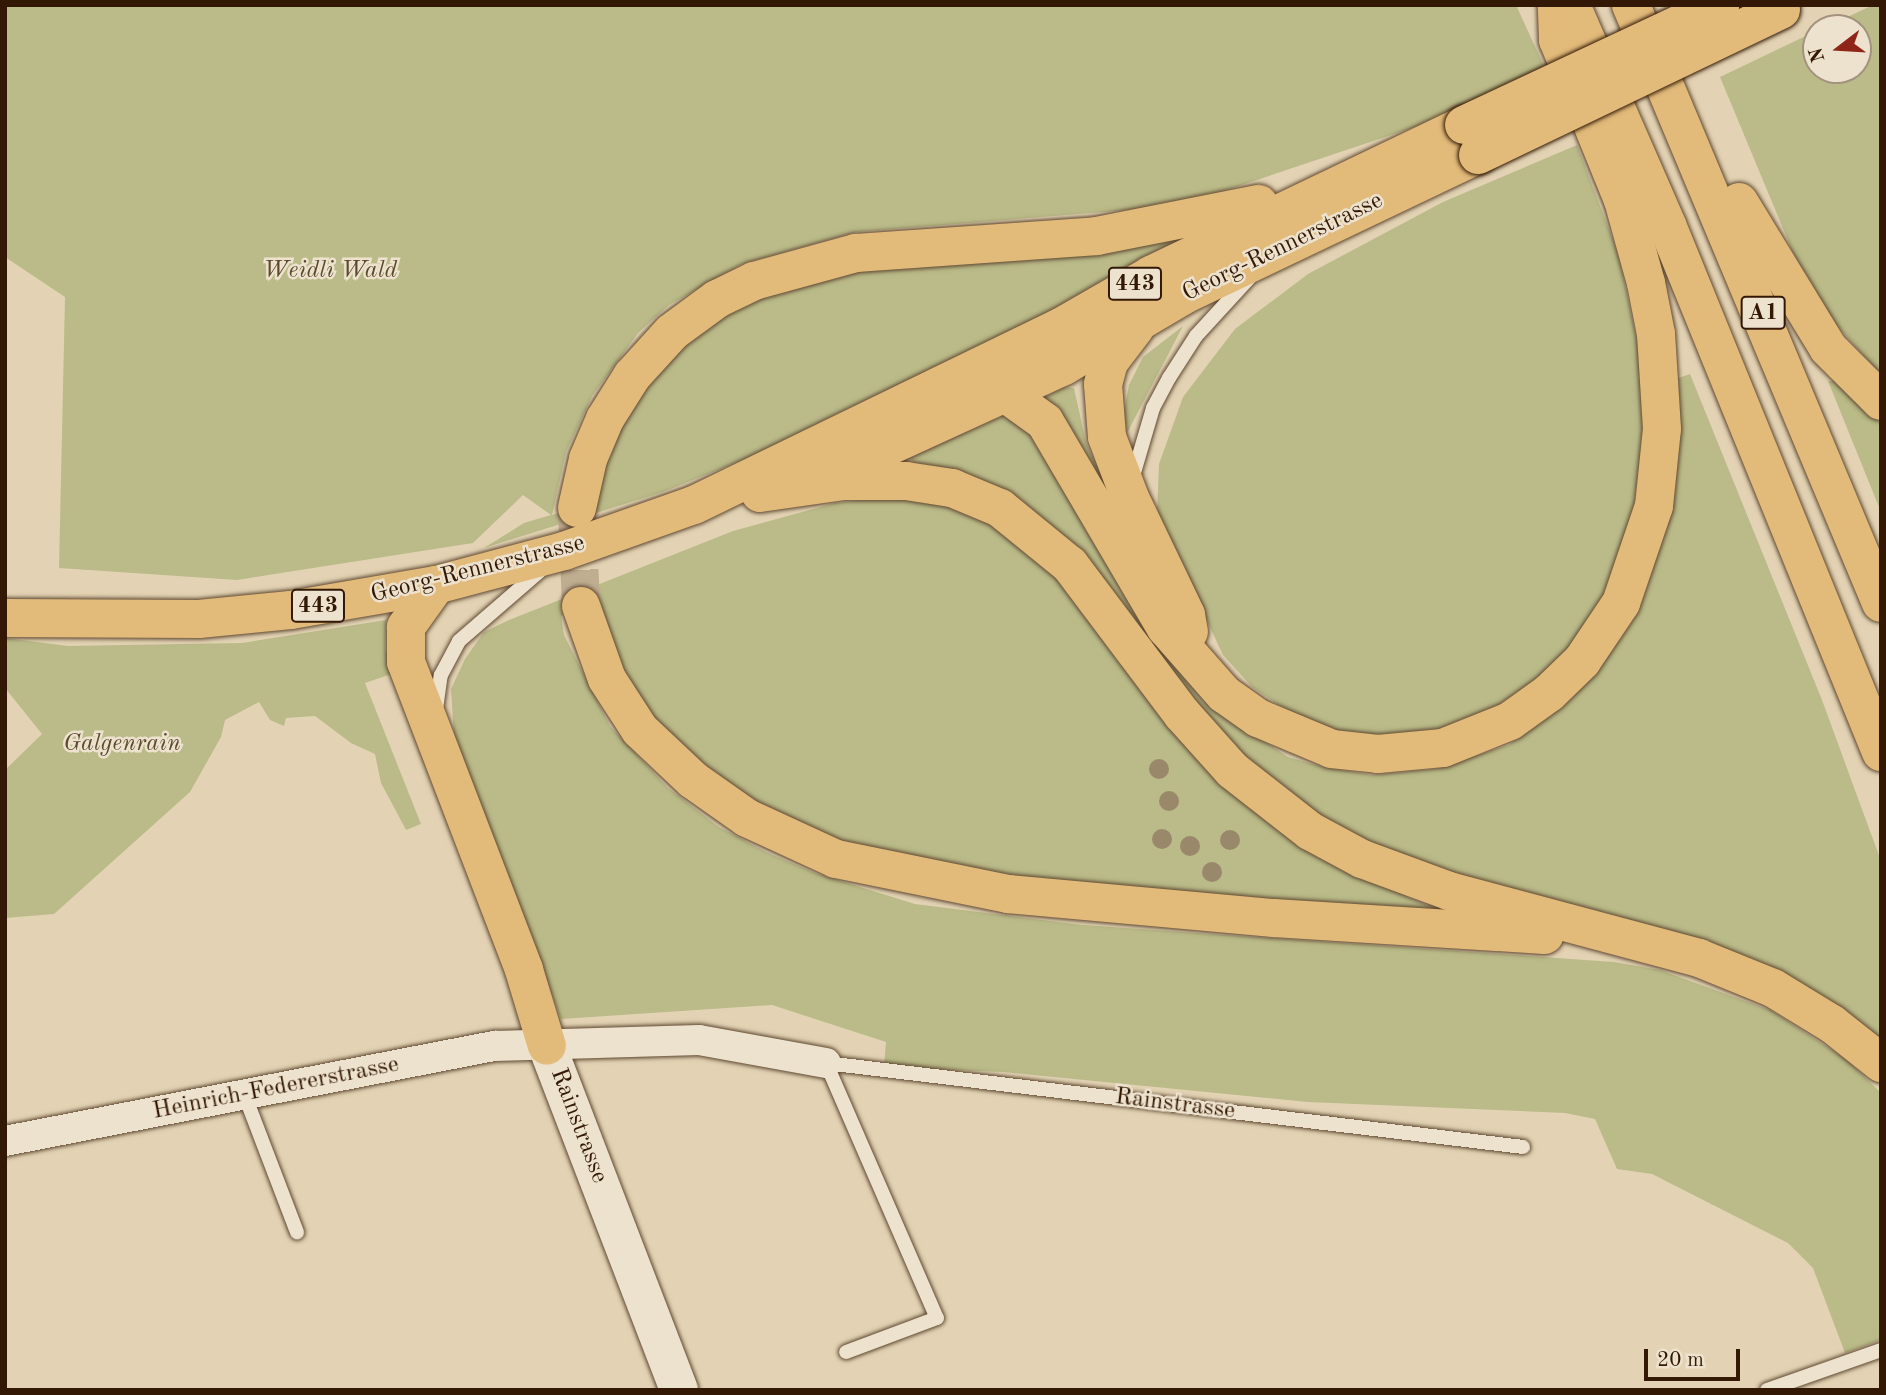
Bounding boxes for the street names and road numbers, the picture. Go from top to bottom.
street label: Georg-Rennerstrasse [1178,187,1388,309]
road number: 443 [1107,264,1163,304]
road number: A1 [1740,294,1786,332]
street label: Georg-Rennerstrasse [368,529,588,611]
road number: 443 [290,586,346,626]
street label: Heinrich-Federerstrasse [150,1051,402,1127]
street label: Rainstrasse [543,1064,613,1188]
street label: Rainstrasse [1113,1083,1237,1127]

